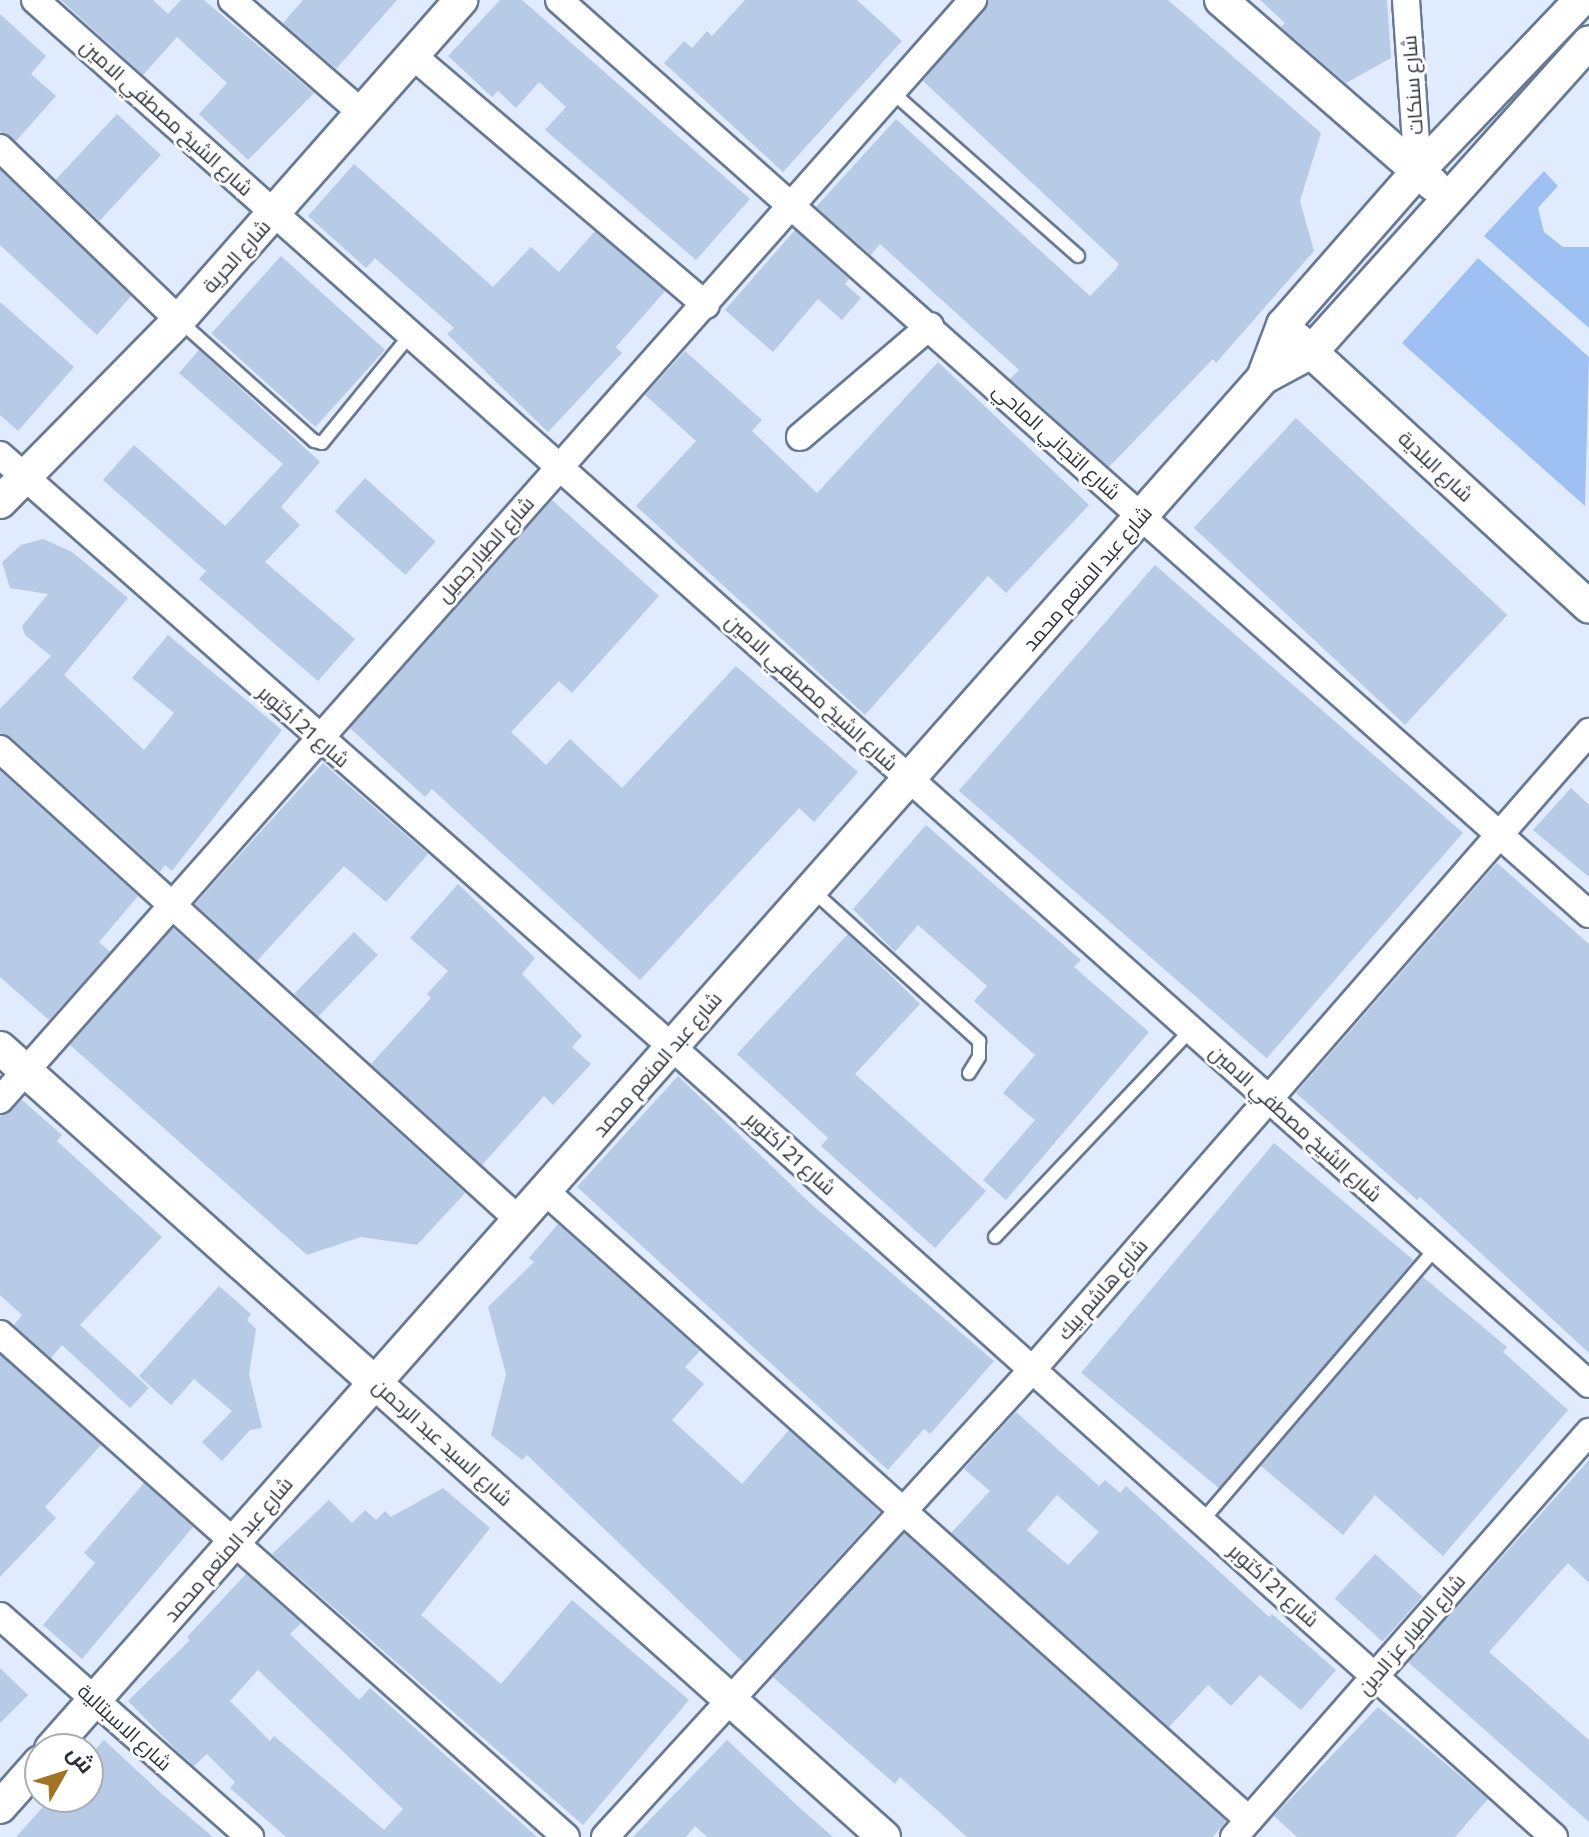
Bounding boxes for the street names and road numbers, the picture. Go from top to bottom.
street label: شارع الشيخ مصطفي الامين [76,33,258,201]
street label: شارع سنكات [1397,34,1427,136]
street label: شارع الحرية [197,215,275,297]
street label: شارع التجاني الماحي [988,377,1126,505]
street label: شارع البلدية [1394,425,1478,507]
street label: شارع الطيار جميل [431,491,539,607]
street label: شارع عبد المنعم محمد [1018,501,1156,655]
street label: شارع الشيخ مصطفي الامين [721,608,903,776]
street label: شارع 21 أكتوبر [254,680,354,772]
street label: شارع عبد المنعم محمد [588,987,726,1141]
street label: شارع الشيخ مصطفي الامين [1205,1039,1387,1207]
street label: شارع 21 أكتوبر [741,1106,841,1200]
street label: شارع هاشم بيك [1052,1234,1152,1344]
street label: شارع السيد عبد الرحمن [369,1373,517,1511]
street label: شارع عبد المنعم محمد [159,1472,297,1626]
street label: شارع 21 أكتوبر [1224,1538,1324,1632]
street label: شارع الطيار عز الدين [1352,1569,1470,1699]
street label: شارع الاسبتالية [73,1679,177,1775]

